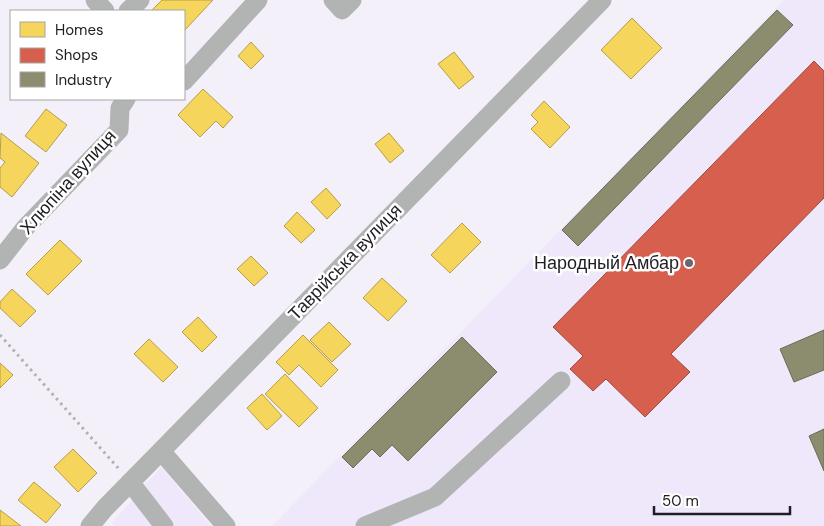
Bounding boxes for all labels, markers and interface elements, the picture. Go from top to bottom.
legend [10,10,185,100]
text: Homes [55,20,104,40]
text: Shops [55,45,98,65]
text: Industry [55,70,113,90]
street label: Хлюпіна вулиця [15,125,121,239]
street label: Таврійська вулиця [283,198,407,326]
place label: Народный Амбар [534,251,679,275]
marker: Народный Амбар [683,257,695,269]
scale bar [654,484,790,516]
text: 50 m [662,491,699,511]

